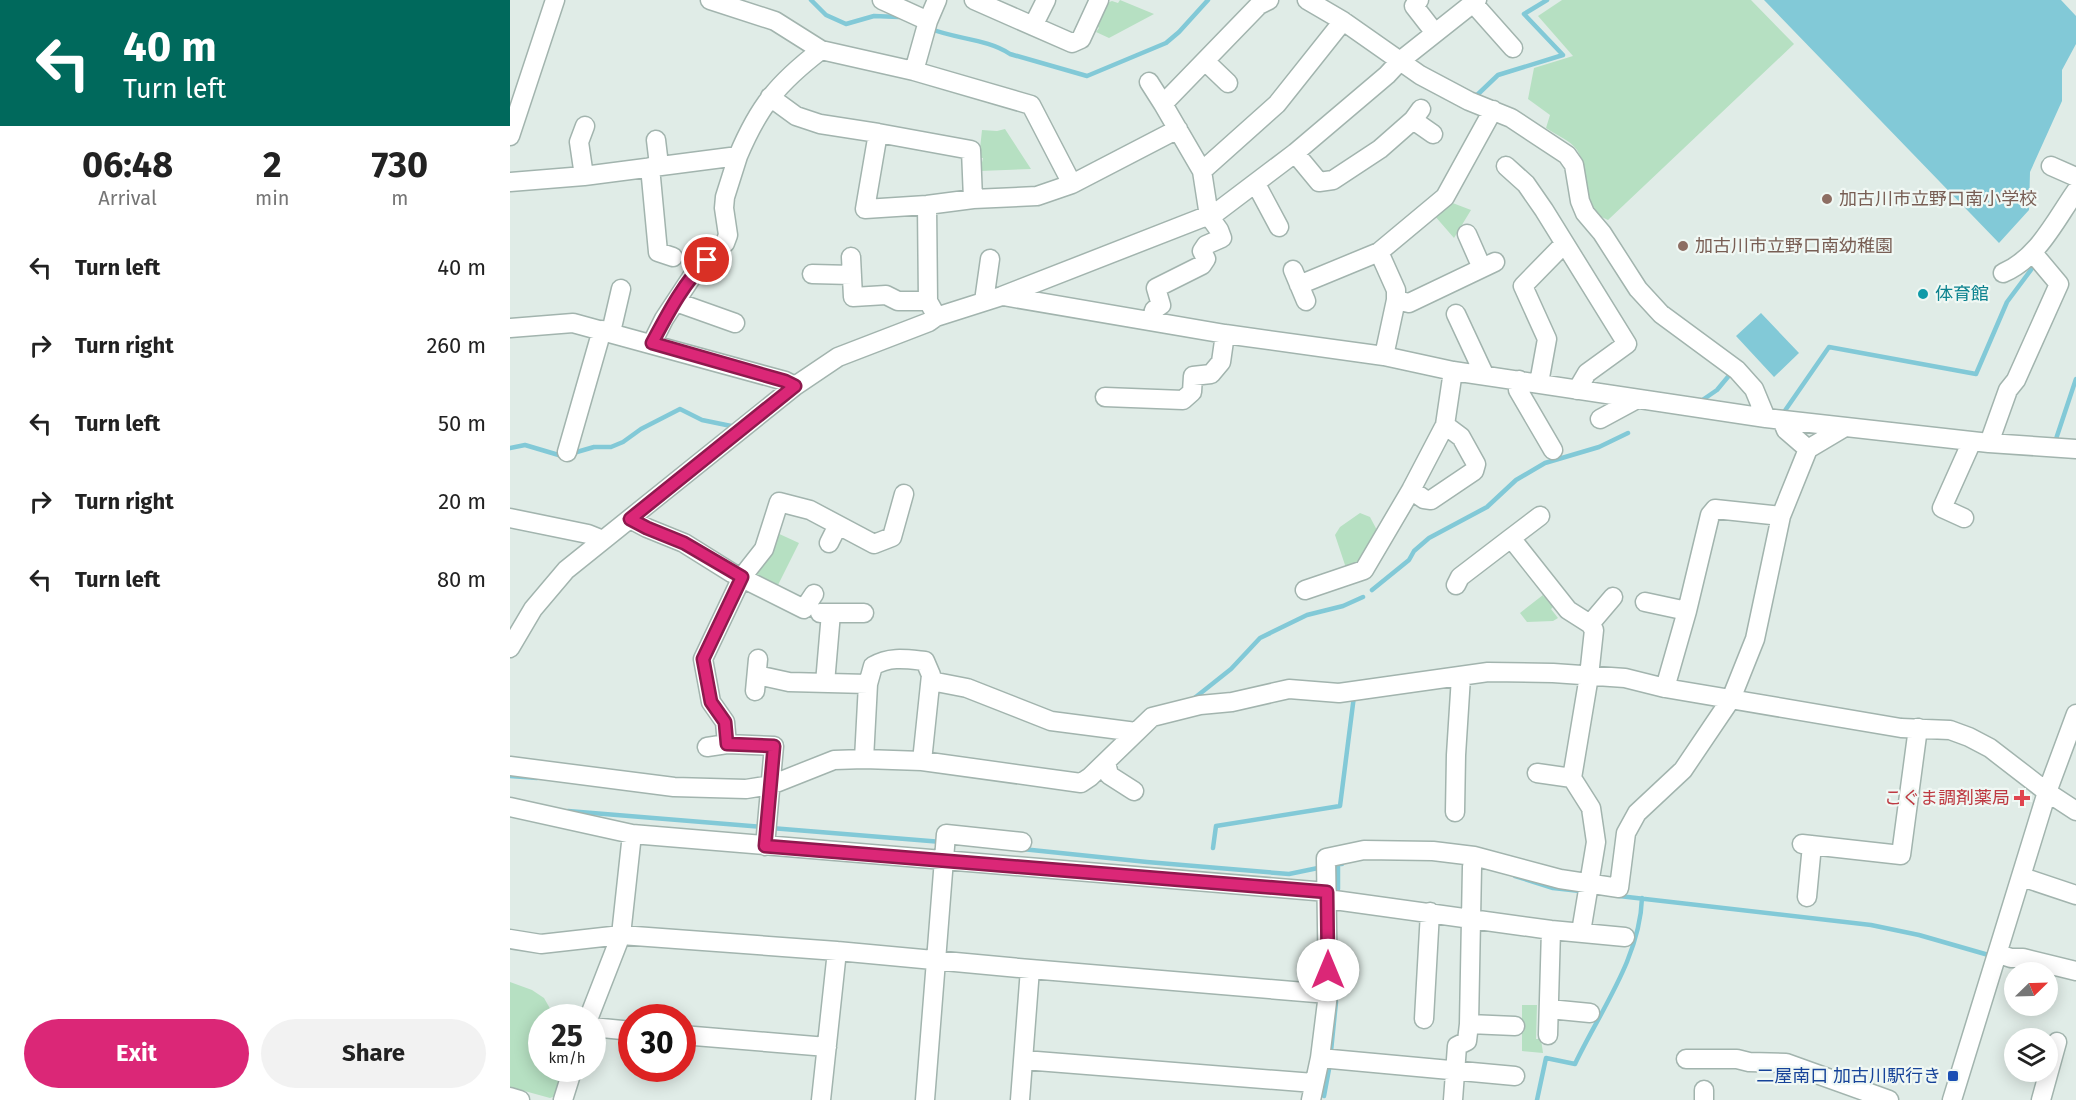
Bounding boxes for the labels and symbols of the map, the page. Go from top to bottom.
place label: 加古川市立野口南小学校 [1839,188,2037,210]
marker: 加古川市立野口南小学校 [1820,192,1834,206]
pin [681,234,732,285]
place label: 加古川市立野口南幼稚園 [1695,235,1893,257]
marker: 加古川市立野口南幼稚園 [1676,239,1690,253]
place label: 体育館 [1935,283,1989,305]
marker: 体育館 [1916,287,1930,301]
place label: こぐま調剤薬局 [1884,787,2010,809]
marker: こぐま調剤薬局 [2015,791,2029,805]
position arrow [1296,938,1360,1002]
north arrow [2004,962,2058,1016]
speed limit sign: 30 [618,1004,696,1082]
place label: 二屋南口 加古川駅行き [1756,1065,1941,1087]
marker: 二屋南口 加古川駅行き [1946,1069,1960,1083]

